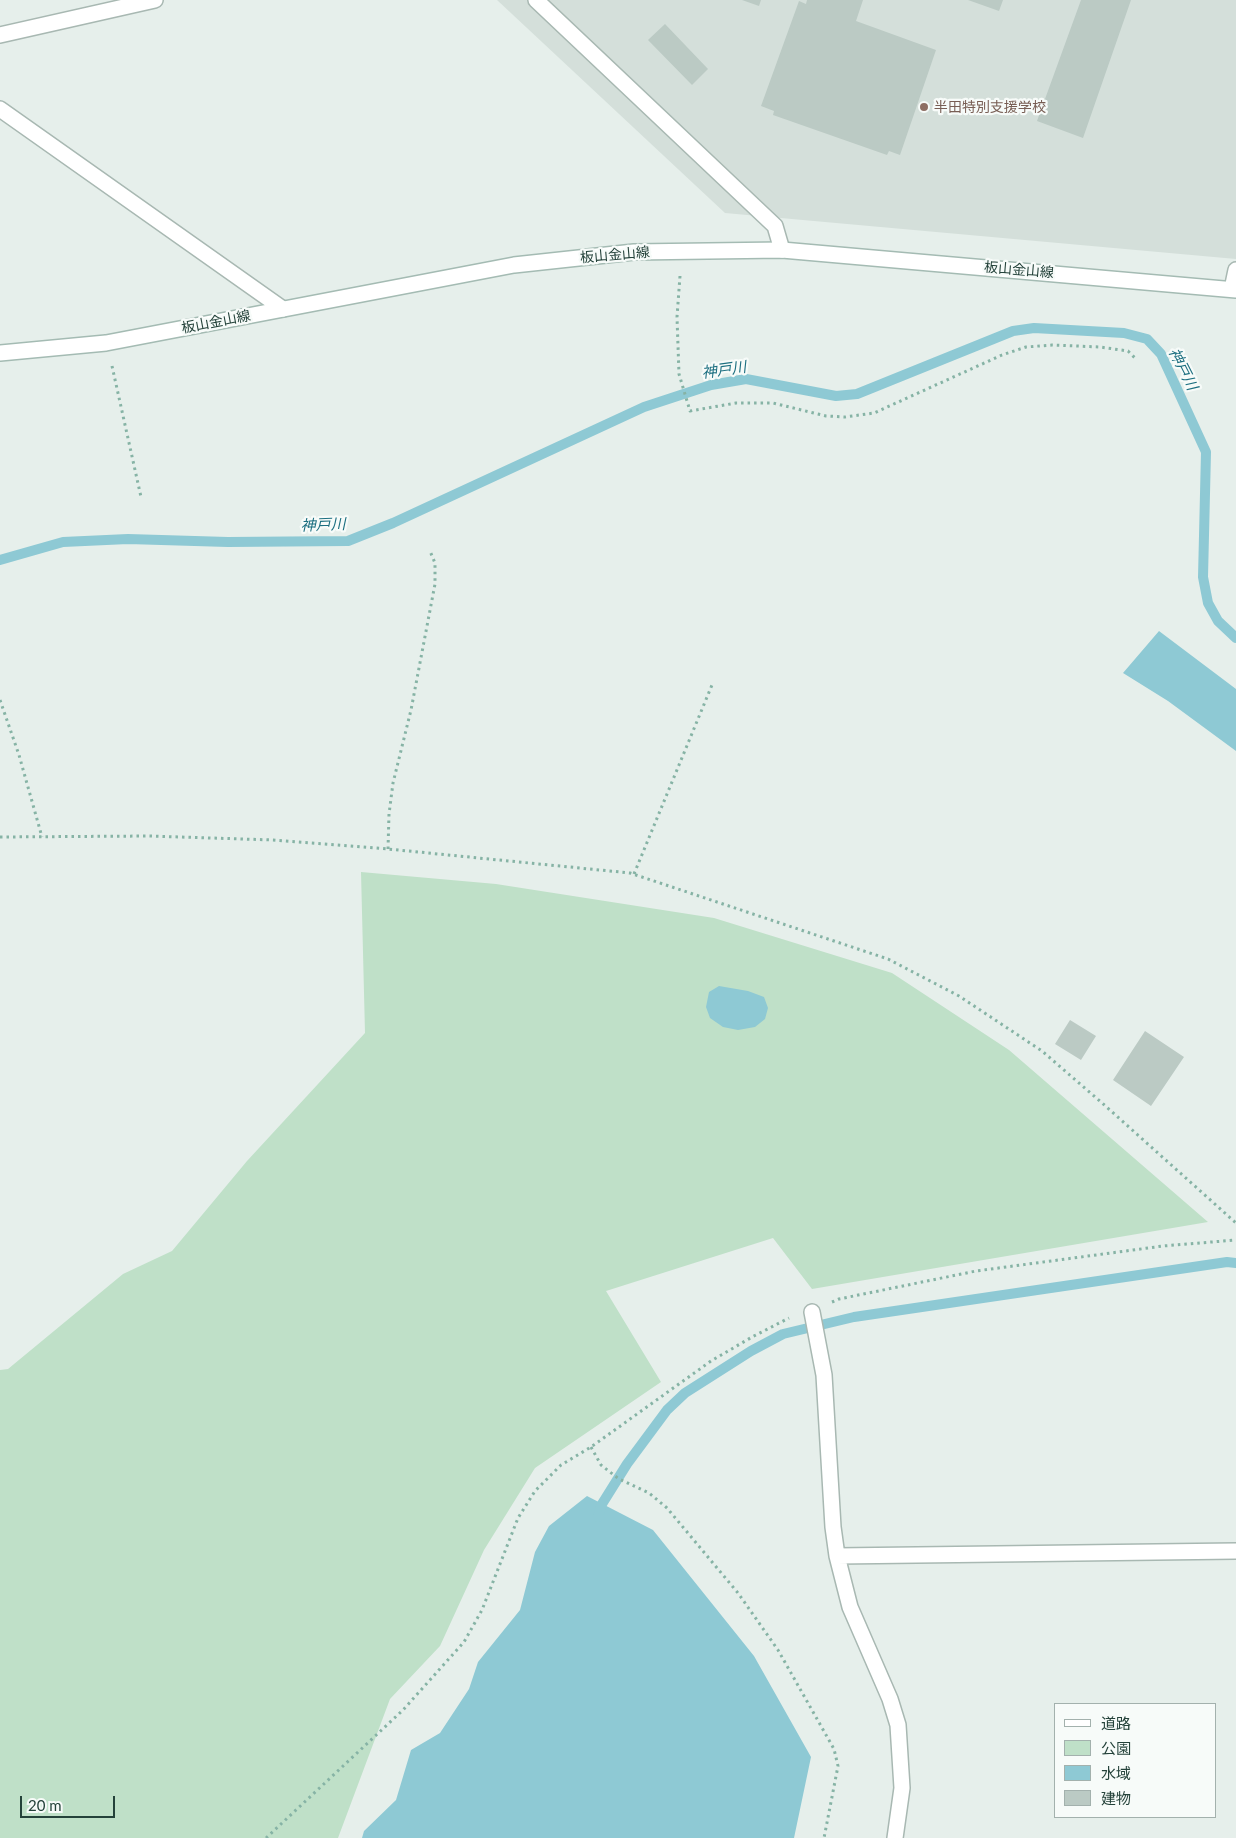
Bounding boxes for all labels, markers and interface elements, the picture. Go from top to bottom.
place label: 半田特別支援学校 [934,99,1046,115]
marker: 半田特別支援学校 [918,101,930,113]
street label: 板山金山線 [579,244,651,266]
street label: 板山金山線 [983,259,1055,281]
street label: 板山金山線 [180,307,252,337]
water label: 神戸川 [1165,345,1201,393]
water label: 神戸川 [700,358,748,382]
water label: 神戸川 [300,515,346,535]
legend [1054,1703,1216,1818]
text: 道路 [1101,1714,1131,1732]
text: 公園 [1101,1739,1131,1757]
text: 水域 [1101,1764,1131,1782]
scale bar [22,1786,118,1818]
text: 建物 [1101,1789,1131,1807]
text: 20 m [28,1796,62,1814]

